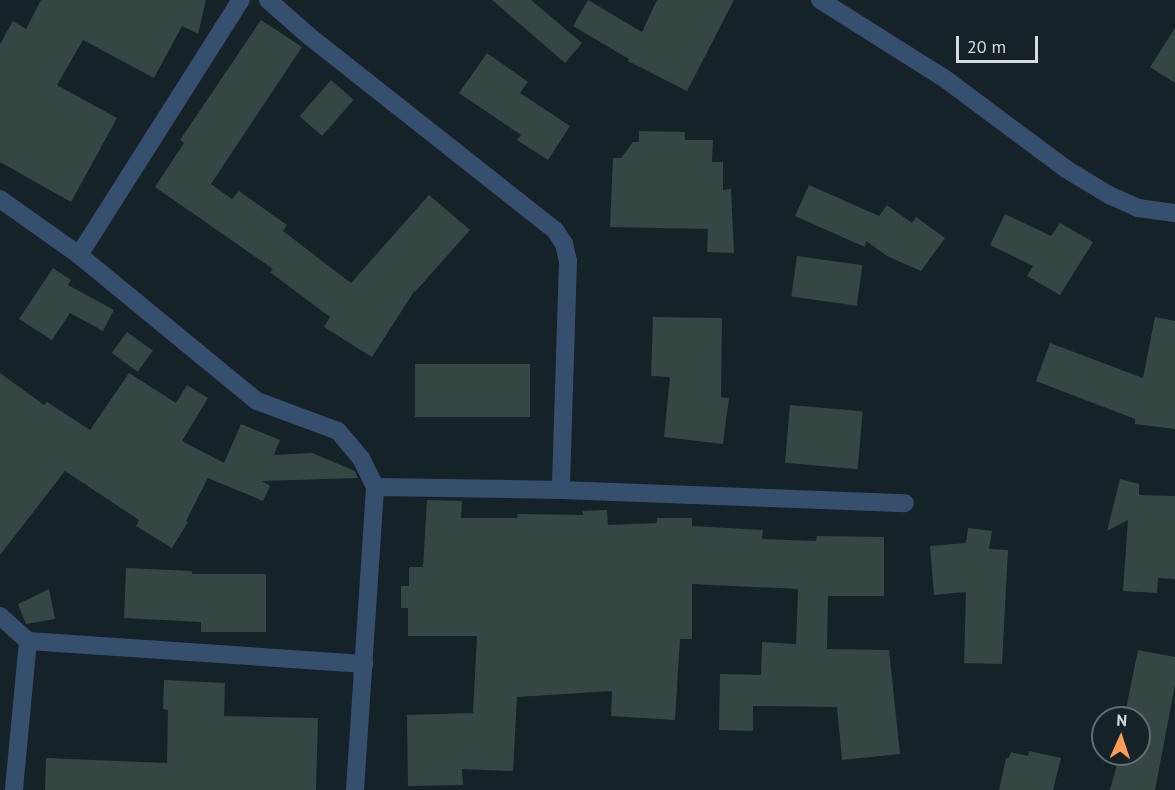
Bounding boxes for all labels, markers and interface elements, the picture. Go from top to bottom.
scale bar [959,24,1042,62]
text: 20 m [967,35,1006,58]
north arrow [1091,706,1151,766]
text: N [1116,710,1128,730]

